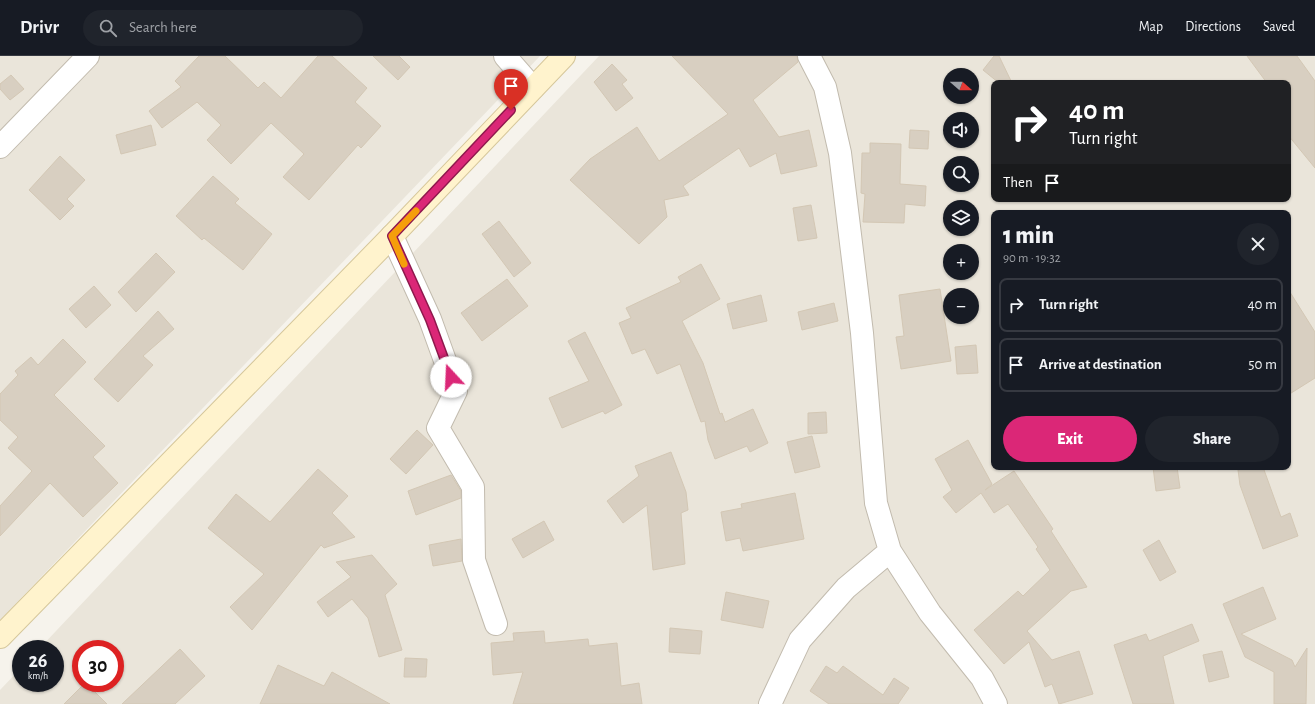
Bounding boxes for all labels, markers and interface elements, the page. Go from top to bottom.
search box [83,10,363,46]
icon: search [97,17,119,39]
text: Drivr [20,18,59,37]
text: Search here [129,20,197,35]
text: Map [1139,20,1163,34]
text: Directions [1185,20,1241,34]
text: Saved [1263,20,1295,34]
north arrow [943,68,979,104]
map controls [943,68,979,324]
pin [494,69,528,110]
icon: arrive [500,75,522,97]
icon: right [1003,96,1055,148]
text: 40 m [1069,97,1125,125]
button: sound [943,112,979,148]
text: Turn right [1069,130,1138,148]
button: search [943,156,979,192]
icon: arrive [1041,172,1063,194]
text: Then [1003,175,1033,190]
button: layers [943,200,979,236]
button: close [1237,223,1279,265]
text: 1 min [1003,224,1054,248]
button: + [943,244,979,280]
text: 90 m · 19:32 [1003,252,1061,265]
button: − [943,288,979,324]
icon: right [1005,294,1027,316]
text: Turn right [1039,297,1098,312]
text: 40 m [1247,297,1277,312]
icon: arrive [1005,354,1027,376]
position arrow [430,356,472,398]
text: Arrive at destination [1039,357,1162,372]
text: 50 m [1248,357,1277,372]
button: Exit [1003,416,1137,462]
button: Share [1145,416,1279,462]
speed limit sign: 30 [72,640,124,692]
text: 26 [28,651,48,671]
text: km/h [28,671,48,681]

